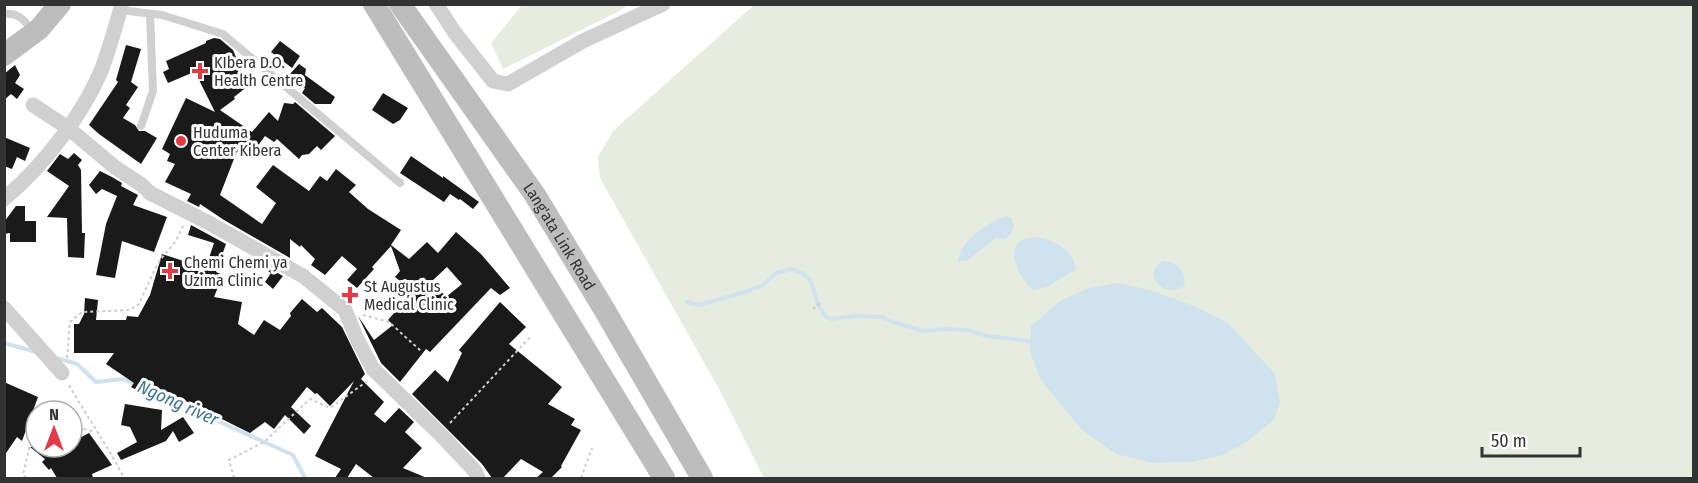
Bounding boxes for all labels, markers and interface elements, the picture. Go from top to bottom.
place label: KIbera D.O. Health Centre [214,53,303,90]
marker: KIbera D.O. Health Centre [191,62,209,80]
place label: Huduma Center Kibera [193,123,281,160]
marker: Huduma Center Kibera [174,134,188,148]
street label: Lang'ata Link Road [519,179,599,294]
place label: Chemi Chemi ya Uzima Clinic [184,253,288,290]
marker: Chemi Chemi ya Uzima Clinic [161,262,179,280]
place label: St Augustus Medical Clinic [364,277,454,314]
marker: St Augustus Medical Clinic [341,286,359,304]
water label: Ngong river [134,375,223,431]
north arrow [24,399,84,459]
text: N [49,405,59,424]
scale bar [1482,420,1580,458]
text: 50 m [1491,430,1527,452]

